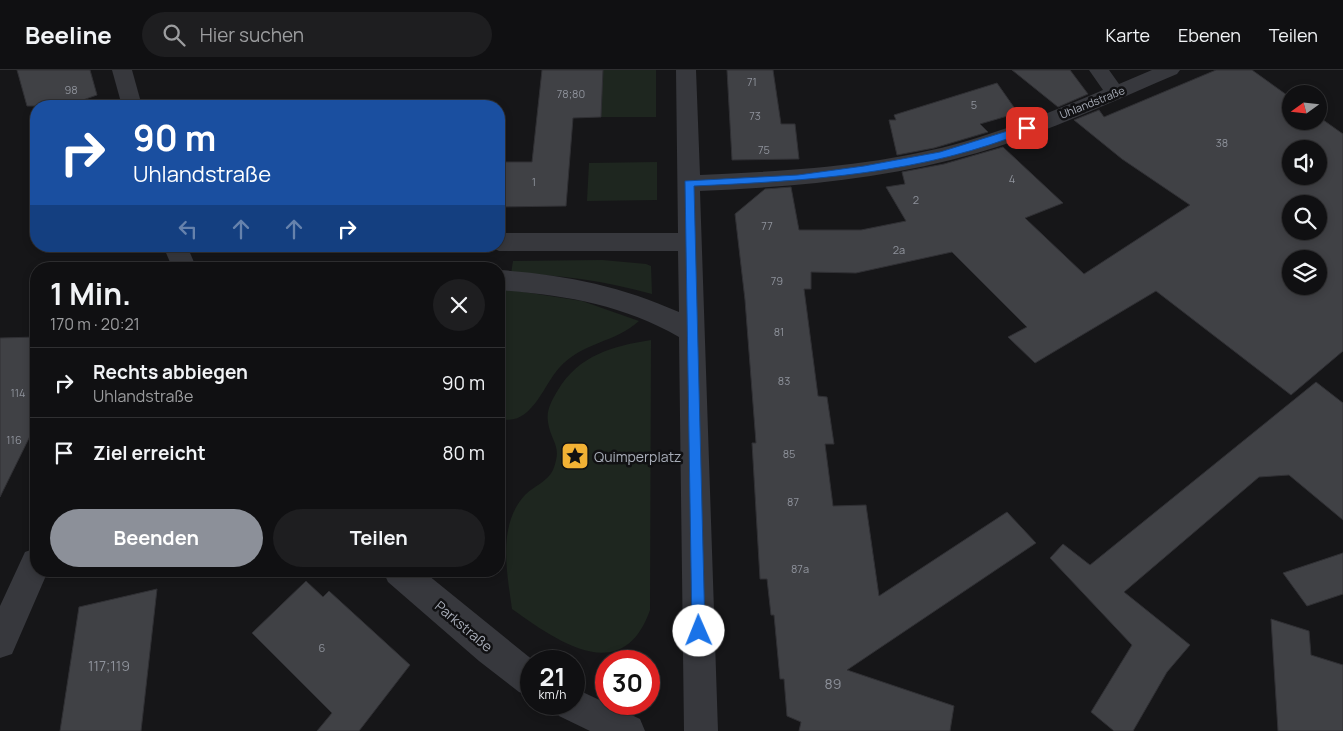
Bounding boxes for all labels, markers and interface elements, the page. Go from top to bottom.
search box [142,12,492,57]
text: Beeline [25,18,112,51]
icon: search [160,21,188,49]
text: Hier suchen [200,22,304,48]
text: Karte [1106,23,1150,47]
text: Ebenen [1178,23,1241,47]
text: Teilen [1269,23,1318,47]
house number: 71 [747,74,757,89]
house number: 98 [64,82,78,97]
street label: Uhlandstraße [1057,82,1127,122]
north arrow [1282,85,1328,130]
map controls [1282,85,1327,295]
house number: 78;80 [557,86,585,101]
house number: 5 [971,97,977,112]
pin [1006,107,1048,149]
house number: 73 [749,108,761,123]
text: 90 m [133,114,216,162]
icon: arrive [1013,114,1041,142]
icon: right [50,120,115,185]
house number: 38 [1216,135,1228,150]
button: sound [1282,140,1327,185]
house number: 75 [758,142,770,157]
text: Uhlandstraße [133,159,271,189]
house number: 4 [1009,171,1015,186]
house number: 1 [532,174,536,189]
house number: 2 [913,192,919,207]
button: search [1282,195,1327,240]
icon: left [174,215,202,243]
icon: ahead [227,215,255,243]
icon: ahead [280,215,308,243]
icon: right [333,215,361,243]
house number: 77 [761,218,773,233]
house number: 2a [893,242,905,257]
button: layers [1282,250,1327,295]
text: 1 Min. [50,273,131,314]
house number: 79 [771,273,783,288]
button: close [433,279,485,331]
text: 170 m · 20:21 [50,313,140,335]
house number: 81 [774,324,784,339]
text: Rechts abbiegen [93,359,248,385]
icon: right [50,369,78,397]
text: 90 m [442,370,485,396]
house number: 83 [778,373,790,388]
house number: 114 [10,385,26,400]
text: Uhlandstraße [93,385,193,407]
house number: 116 [6,432,22,447]
icon: arrive [50,439,78,467]
text: Ziel erreicht [93,440,206,466]
text: 80 m [442,440,485,466]
place icon: Quimperplatz [560,441,590,471]
house number: 85 [783,446,795,461]
place label: Quimperplatz [594,447,681,466]
house number: 87 [787,494,799,509]
button: Beenden [50,509,263,567]
button: Teilen [273,509,485,567]
house number: 87a [791,561,809,576]
street label: Parkstraße [431,596,497,656]
position arrow [672,604,724,656]
house number: 6 [319,640,326,655]
speed limit sign: 30 [595,650,660,715]
house number: 117;119 [88,656,130,675]
text: 21 [540,659,565,694]
house number: 89 [825,674,841,693]
text: km/h [539,686,566,703]

